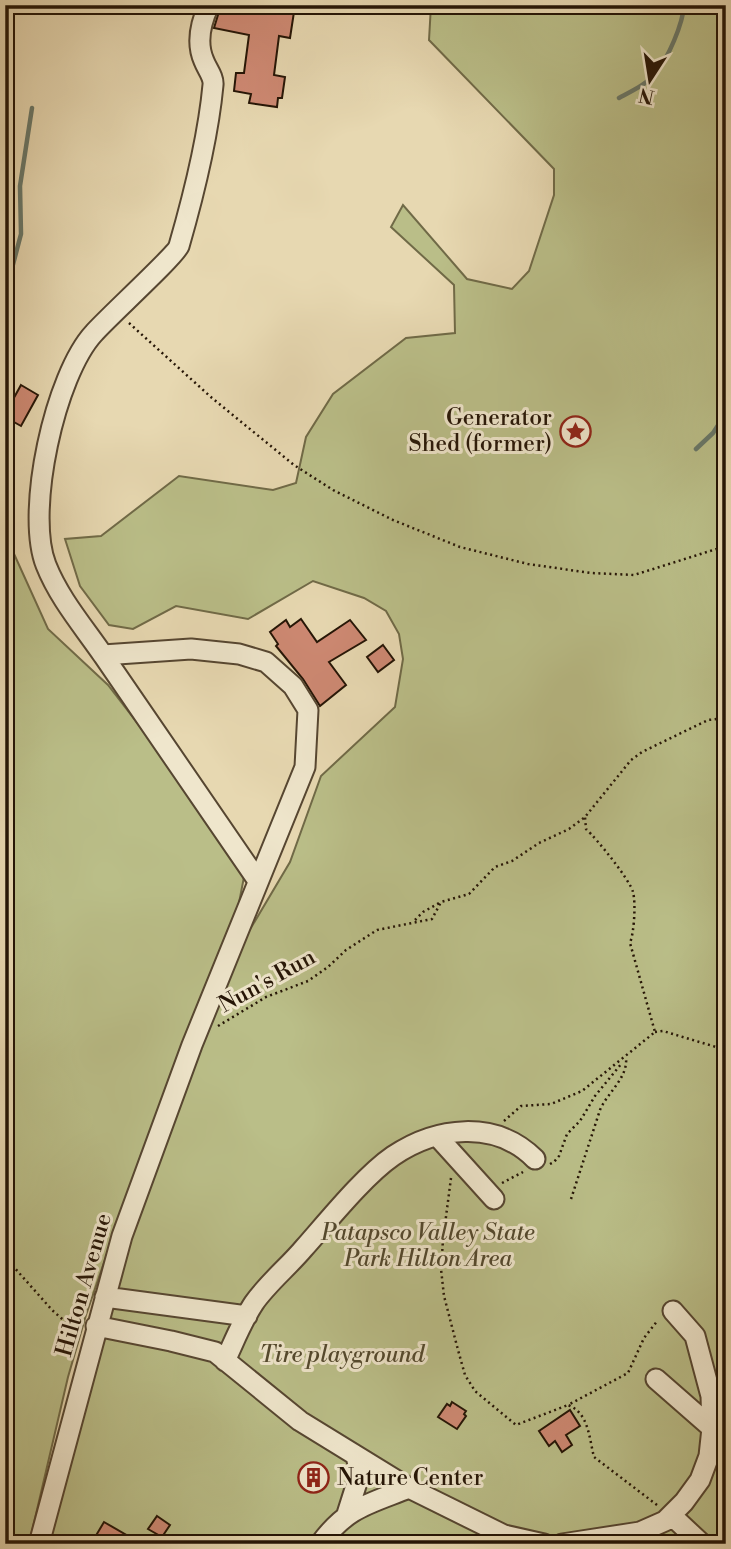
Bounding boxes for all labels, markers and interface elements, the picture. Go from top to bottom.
north arrow [616,46,686,116]
text: N [637,82,657,109]
place label: Generator Shed (former) [409,404,552,458]
place icon: Generator Shed (former) [558,414,592,448]
street label: Nun's Run [214,943,321,1019]
street label: Hilton Avenue [50,1210,118,1360]
park label: Patapsco Valley State Park Hilton Area [320,1219,535,1273]
park label: Tire playground [260,1341,426,1369]
building icon: Nature Center [297,1461,331,1495]
place label: Nature Center [337,1464,483,1492]

